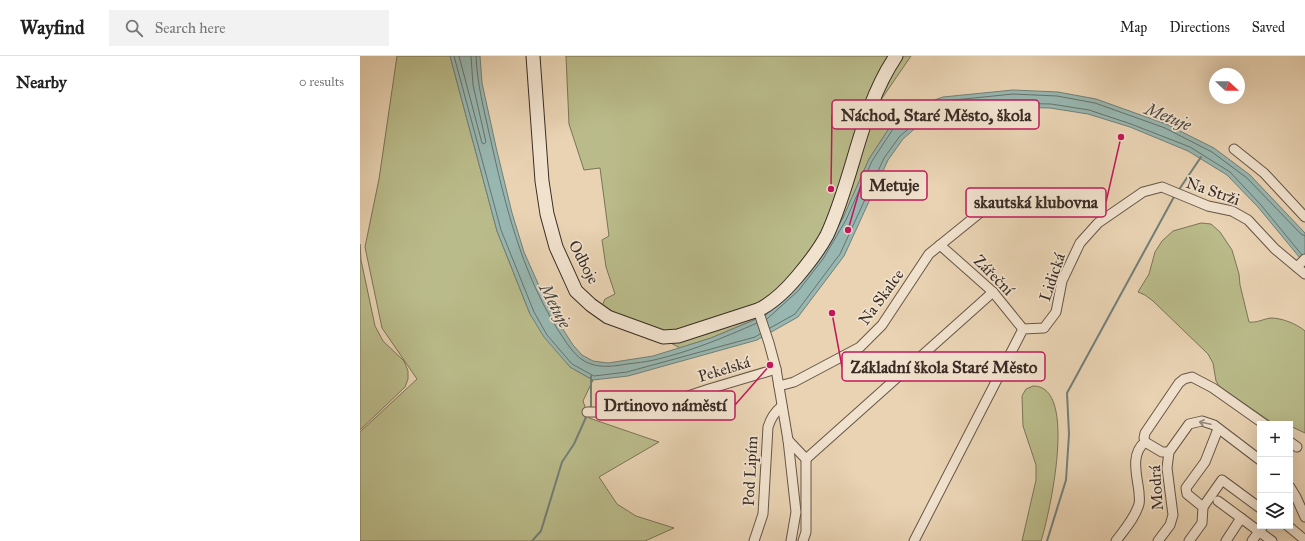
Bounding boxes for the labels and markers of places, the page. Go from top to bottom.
callout: Náchod, Staré Město, škola [832,100,1039,129]
callout: Metuje [861,171,927,200]
callout: skautská klubovna [966,188,1106,217]
callout: Základní škola Staré Město [842,352,1045,381]
callout: Drtinovo náměstí [596,391,735,420]

